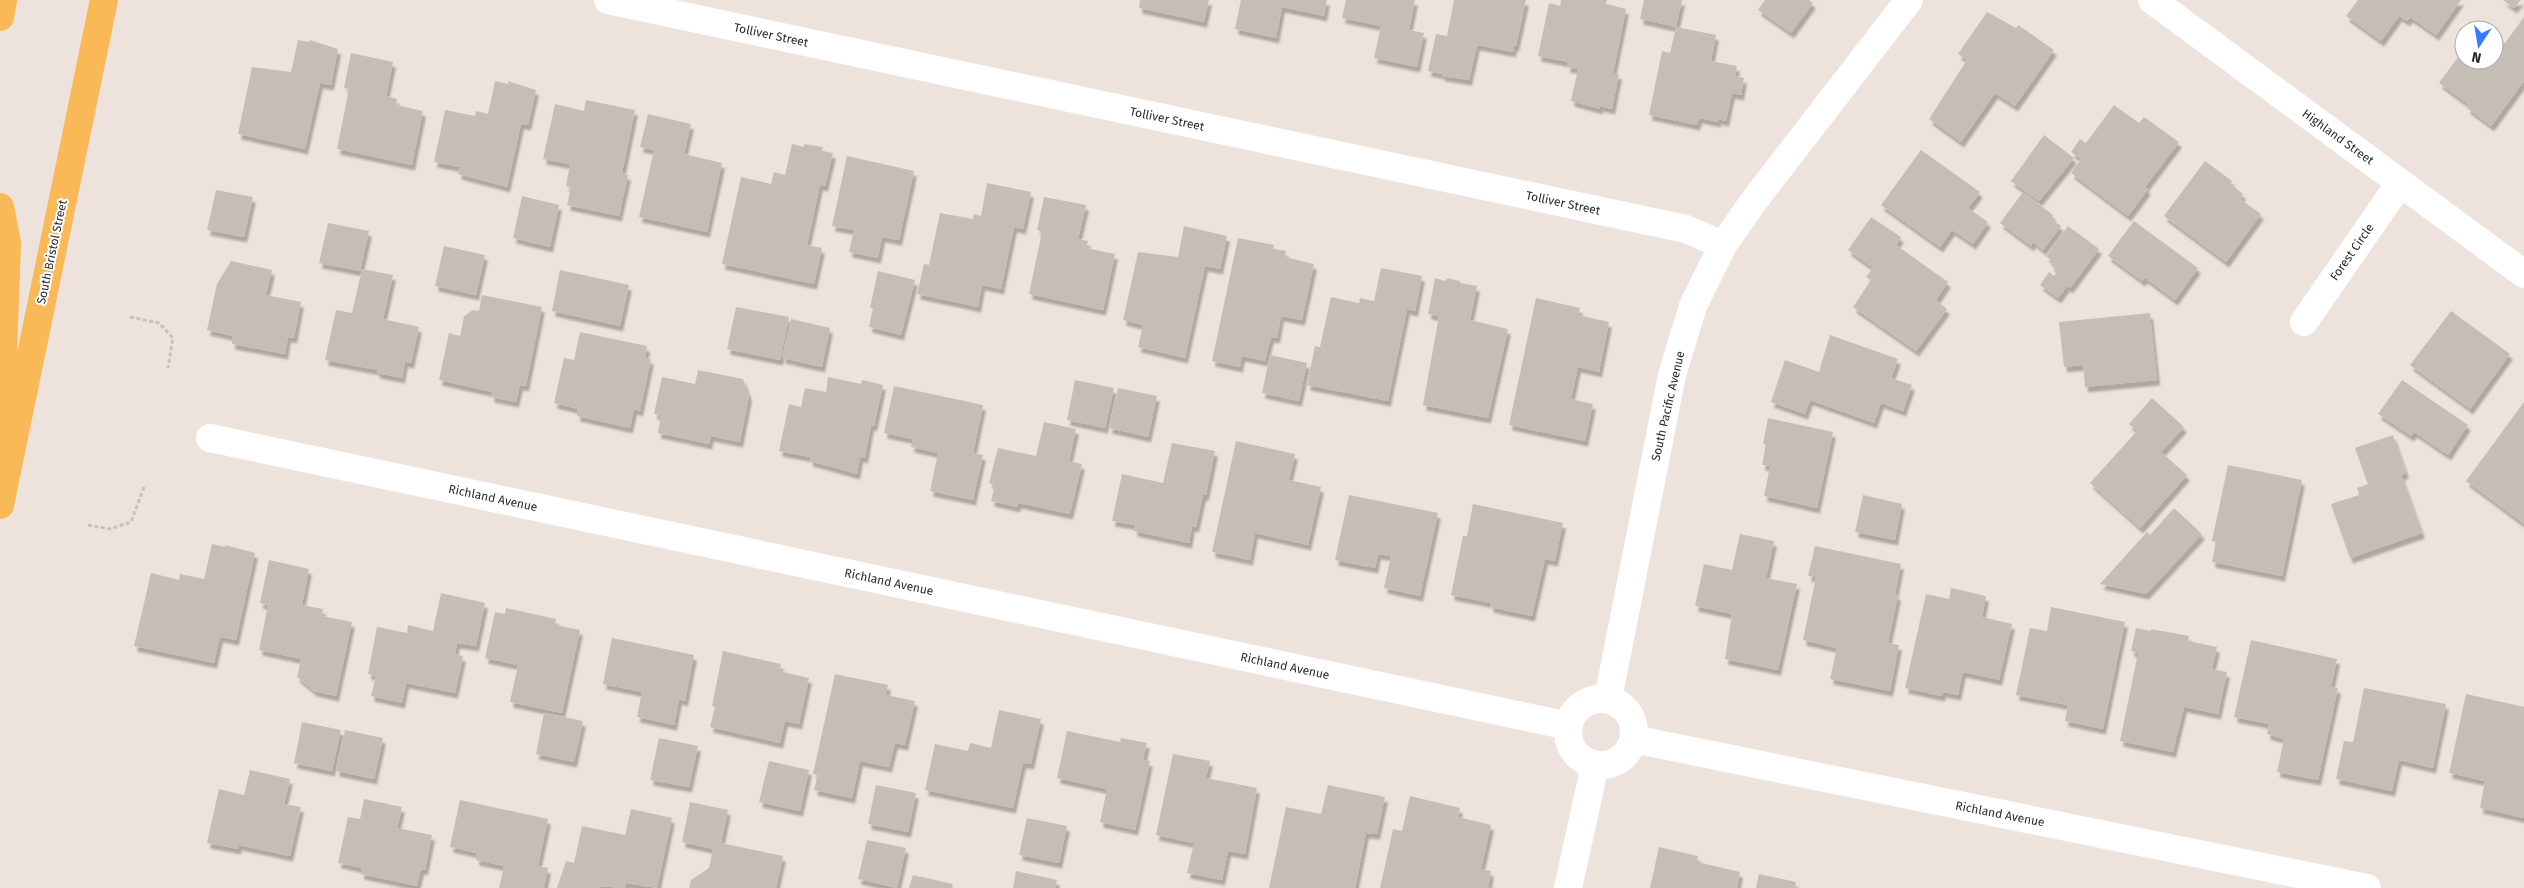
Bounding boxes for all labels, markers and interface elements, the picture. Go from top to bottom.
street label: Tolliver Street [733,20,810,50]
north arrow [2454,20,2504,70]
text: N [2470,48,2483,67]
street label: Tolliver Street [1129,104,1206,134]
street label: Highland Street [2300,106,2377,168]
street label: Tolliver Street [1525,188,1602,218]
street label: South Bristol Street [34,198,70,305]
street label: Forest Circle [2327,221,2377,283]
street label: South Pacific Avenue [1649,350,1687,462]
street label: Richland Avenue [447,482,539,514]
street label: Richland Avenue [843,566,935,598]
street label: Richland Avenue [1239,650,1331,682]
street label: Richland Avenue [1954,798,2046,830]

